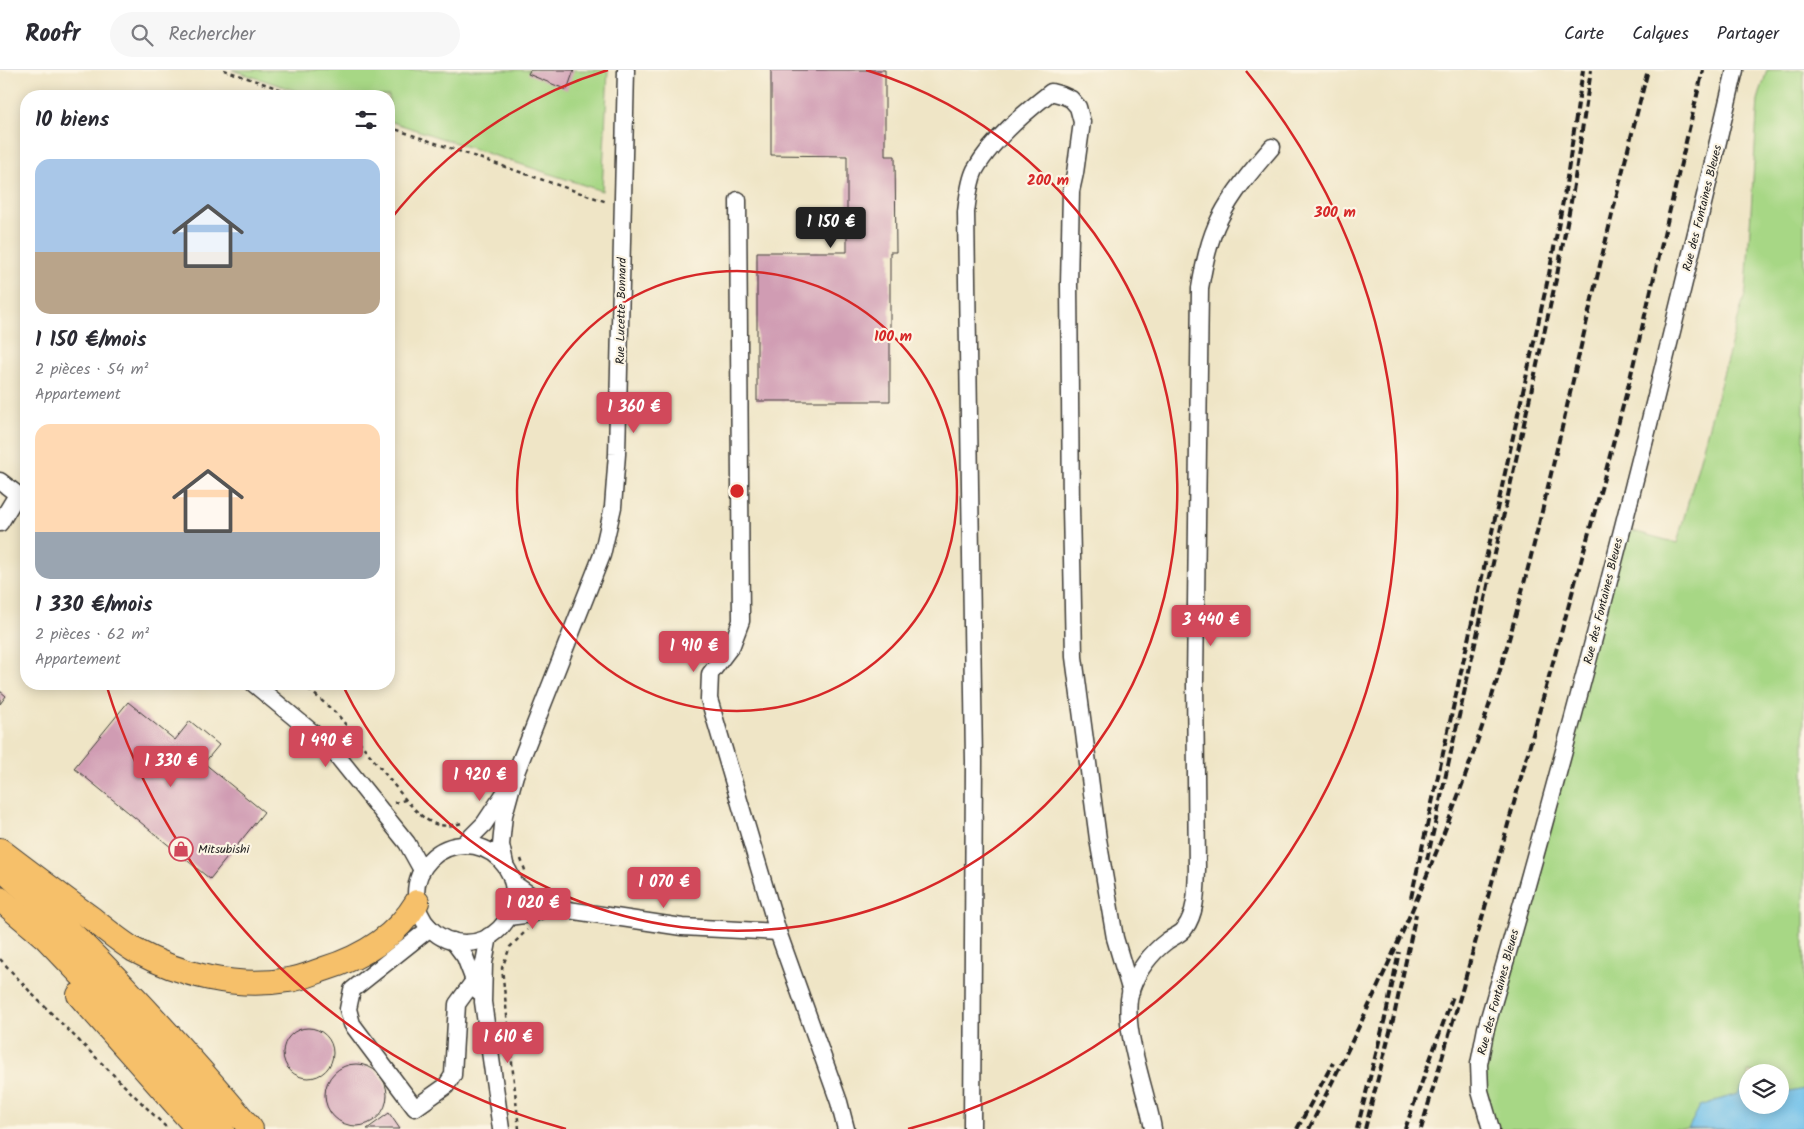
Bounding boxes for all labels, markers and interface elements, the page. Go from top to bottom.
search box [110,12,460,57]
text: Roofr [25,15,80,54]
text: Rechercher [168,20,255,50]
text: Carte [1564,20,1604,49]
text: Calques [1632,20,1689,49]
text: Partager [1717,20,1779,49]
icon: search [128,21,156,49]
text: 10 biens [35,104,109,137]
icon: filters [352,106,380,134]
street label: Rue des Fontaines Bleues [1678,143,1727,273]
text: 200 m [1027,169,1069,193]
icon: home [163,191,253,281]
text: 300 m [1313,201,1356,225]
pin: 1 150 € [785,206,877,249]
text: 1 150 € [807,210,855,235]
street label: Rue Lucette Bonnard [611,256,632,365]
text: 1 150 €/mois [35,324,147,357]
text: 100 m [874,325,912,349]
text: 2 pièces · 54 m² [35,357,148,382]
text: Appartement [35,382,121,407]
pin: 1 360 € [588,392,680,434]
text: 1 360 € [608,395,660,420]
icon: home [163,456,253,546]
centre of rings [728,482,746,500]
street label: Rue des Fontaines Bleues [1579,536,1628,666]
text: 1 330 €/mois [35,589,153,622]
pin: 3 440 € [1165,604,1257,647]
text: 3 440 € [1183,608,1239,633]
text: 2 pièces · 62 m² [35,622,149,647]
pin: 1 910 € [648,630,740,673]
text: 1 910 € [670,634,718,659]
text: Appartement [35,647,121,672]
pin: 1 490 € [280,726,372,768]
text: 1 490 € [300,729,352,754]
pin: 1 330 € [125,746,217,788]
text: 1 330 € [144,749,198,774]
pin: 1 920 € [434,760,526,802]
text: 1 920 € [454,763,506,788]
shop icon: Mitsubishi [168,836,194,862]
place label: Mitsubishi [198,840,251,859]
pin: 1 070 € [618,866,710,909]
text: 1 070 € [638,870,690,895]
pin: 1 020 € [487,888,579,930]
text: 1 020 € [506,891,560,916]
street label: Rue des Fontaines Bleues [1473,927,1524,1057]
pin: 1 610 € [462,1022,554,1064]
text: 1 610 € [483,1025,533,1050]
map controls [1739,1064,1789,1114]
button: layers [1739,1064,1789,1114]

